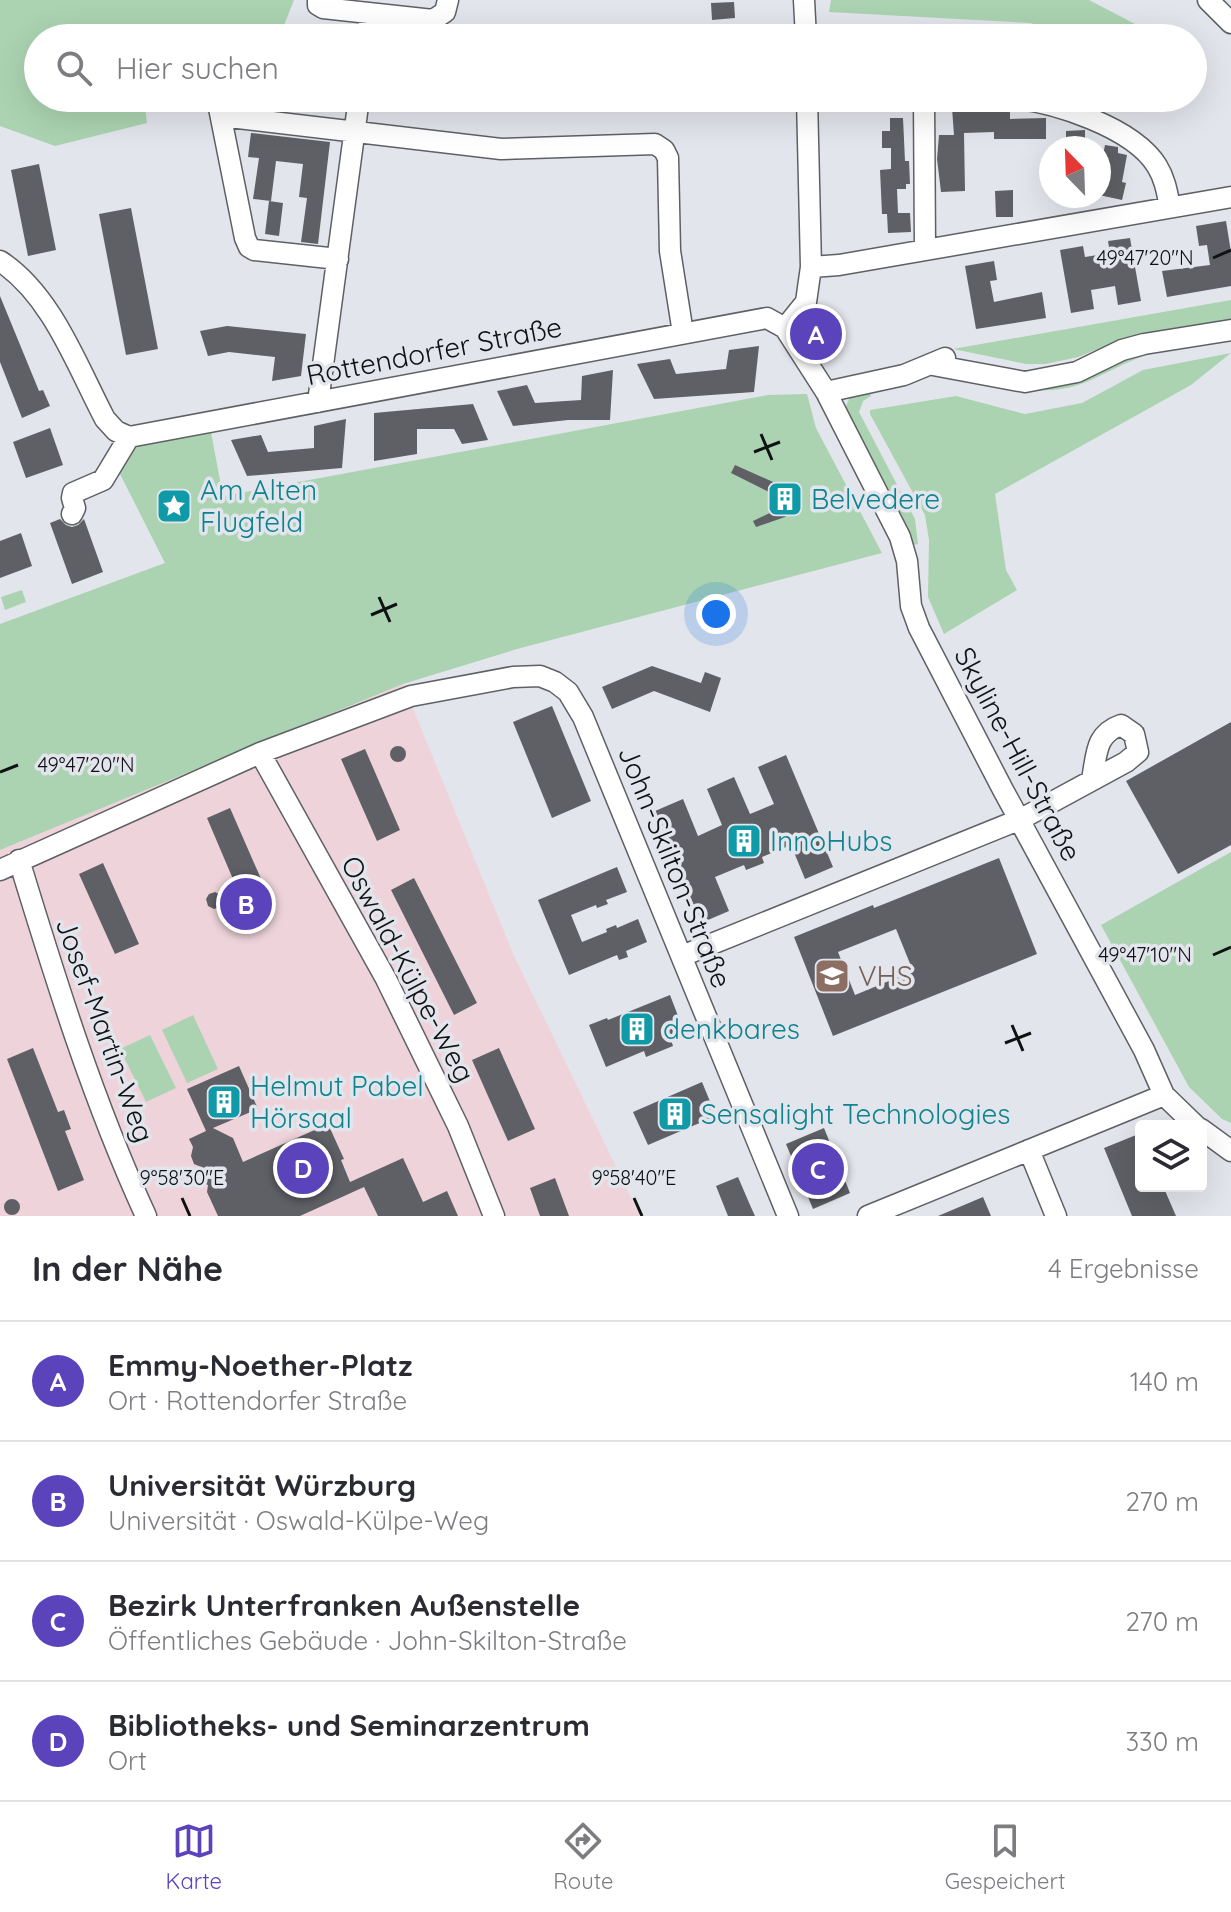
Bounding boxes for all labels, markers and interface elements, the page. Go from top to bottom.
search box [24,24,1207,112]
icon: search [52,46,96,90]
text: Hier suchen [116,49,279,87]
north arrow [1039,136,1111,208]
text: 49°47'20"N [1096,245,1194,270]
pin: A [790,304,842,364]
street label: Rottendorfer Straße [303,309,565,392]
place label: Am Alten Flugfeld [200,472,317,539]
building icon: Belvedere [766,480,804,518]
place label: Belvedere [811,481,940,516]
place icon: Am Alten Flugfeld [155,487,193,525]
your location [696,594,736,634]
street label: Skyline-Hill-Straße [947,641,1090,867]
street label: John-Skilton-Straße [611,741,740,993]
text: 49°47'20"N [37,752,135,777]
building icon: InnoHubs [725,822,763,860]
place label: InnoHubs [770,823,892,858]
street label: Oswald-Külpe-Weg [334,850,483,1088]
pin: B [220,874,272,934]
street label: Josef-Martin-Weg [49,913,162,1147]
text: 49°47'10"N [1098,942,1192,967]
school or university icon: VHS [813,957,851,995]
place label: VHS [858,958,913,993]
building icon: denkbares [618,1010,656,1048]
place label: denkbares [663,1011,800,1046]
place label: Helmut Pabel Hörsaal [250,1068,424,1135]
building icon: Helmut Pabel Hörsaal [205,1083,243,1121]
building icon: Sensalight Technologies [656,1095,694,1133]
place label: Sensalight Technologies [701,1096,1010,1131]
map controls [1135,1120,1207,1192]
button: layers [1135,1120,1207,1192]
pin: D [277,1138,329,1198]
pin: C [792,1139,844,1199]
text: 9°58'30"E [140,1165,224,1190]
text: 9°58'40"E [592,1165,676,1190]
text: In der Nähe [32,1247,223,1290]
text: 4 Ergebnisse [1048,1252,1199,1285]
text: Emmy-Noether-Platz [108,1346,413,1384]
text: A [50,1365,66,1398]
text: 140 m [1130,1365,1199,1398]
text: Ort · Rottendorfer Straße [108,1384,407,1417]
text: Universität Würzburg [108,1466,416,1504]
text: B [49,1485,67,1518]
text: 270 m [1125,1485,1199,1518]
text: Universität · Oswald-Külpe-Weg [108,1504,489,1537]
text: Bezirk Unterfranken Außenstelle [108,1586,580,1624]
text: C [50,1605,66,1638]
text: 270 m [1125,1605,1199,1638]
text: Öffentliches Gebäude · John-Skilton-Straße [108,1624,627,1657]
text: Bibliotheks- und Seminarzentrum [108,1706,590,1744]
text: D [49,1725,67,1758]
text: 330 m [1125,1725,1199,1758]
text: Ort [108,1744,147,1777]
tab: Karte [166,1819,222,1895]
tab: Route [553,1819,613,1895]
tab: Gespeichert [945,1819,1065,1895]

